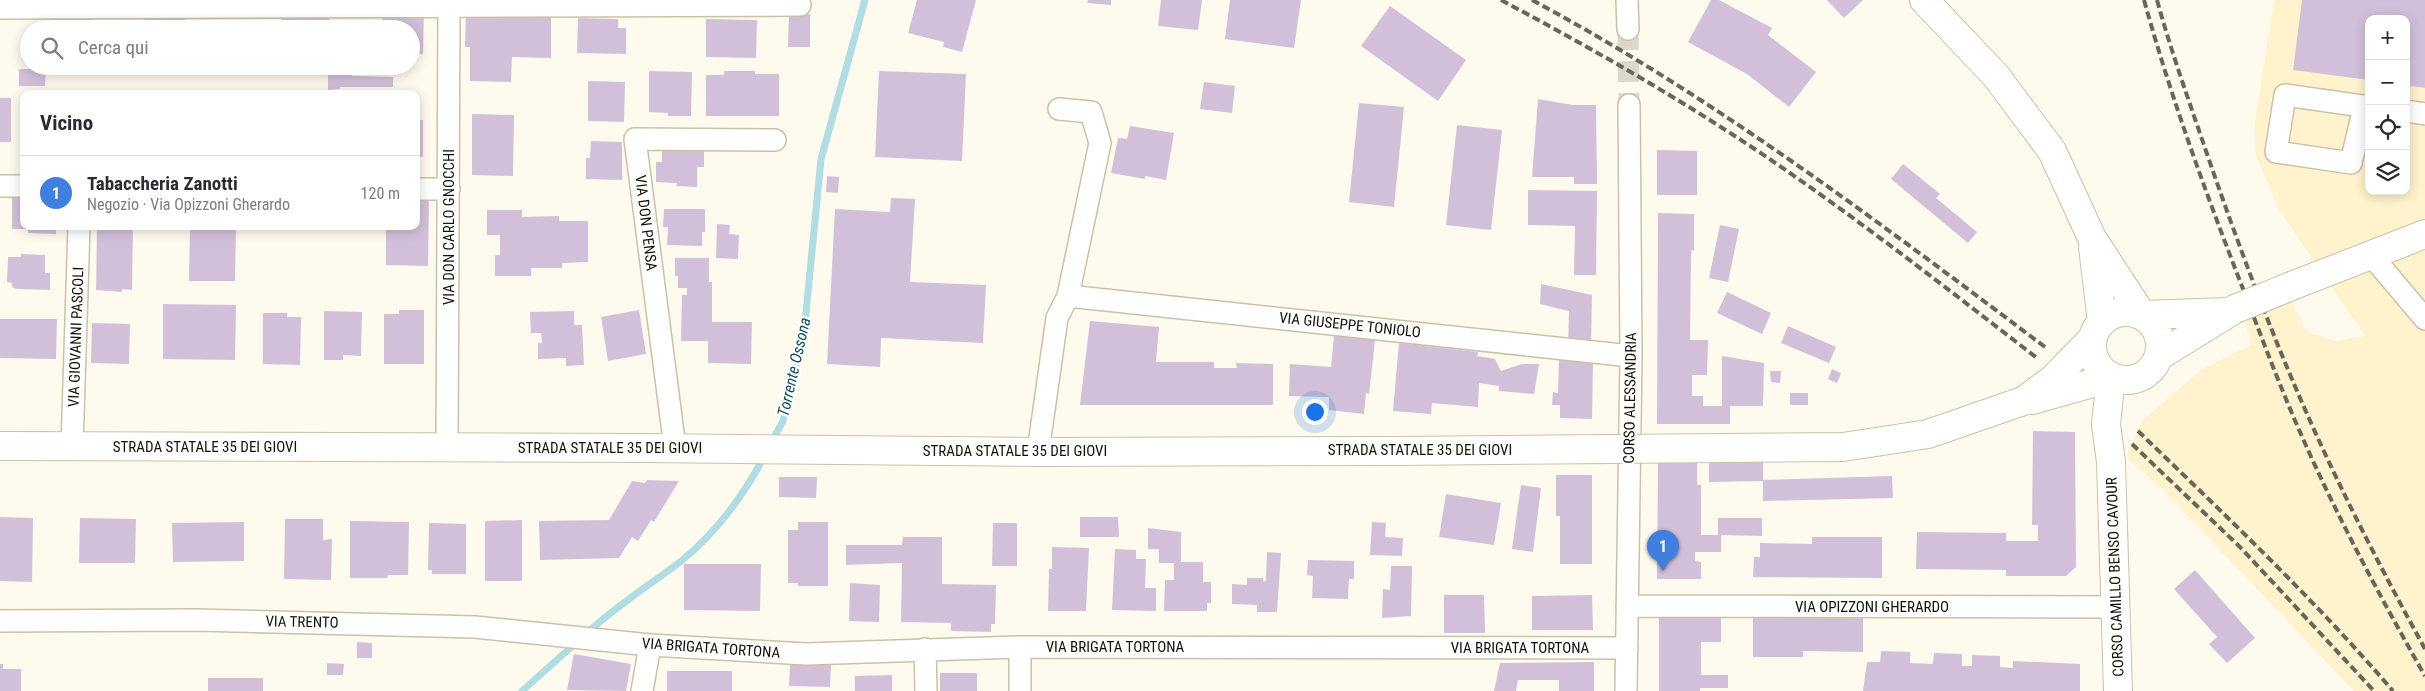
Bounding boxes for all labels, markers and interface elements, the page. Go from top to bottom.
map controls [2365,15,2410,195]
button: + [2365,15,2410,60]
search box [20,20,420,75]
icon: search [38,34,66,62]
text: Cerca qui [78,36,149,59]
button: − [2365,60,2410,105]
button: locate [2365,105,2410,150]
text: Vicino [40,111,93,135]
street label: VIA DON CARLO GNOCCHI [440,149,458,305]
button: layers [2365,150,2410,195]
text: Tabaccheria Zanotti [87,172,238,195]
street label: VIA DON PENSA [631,174,661,272]
text: 1 [52,184,60,203]
text: 120 m [361,184,400,203]
text: Negozio · Via Opizzoni Gherardo [87,195,290,214]
street label: VIA GIOVANNI PASCOLI [65,267,87,407]
street label: VIA GIUSEPPE TONIOLO [1278,309,1422,341]
water label: Torrente Ossona [773,316,815,418]
street label: CORSO ALESSANDRIA [1620,332,1640,464]
your location [1302,399,1328,425]
street label: STRADA STATALE 35 DEI GIOVI [113,438,297,456]
street label: STRADA STATALE 35 DEI GIOVI [518,439,702,457]
street label: STRADA STATALE 35 DEI GIOVI [1328,441,1512,459]
street label: STRADA STATALE 35 DEI GIOVI [923,442,1107,460]
street label: CORSO CAMILLO BENSO CAVOUR [2103,477,2127,677]
pin: 1 [1647,530,1679,571]
street label: VIA OPIZZONI GHERARDO [1795,598,1949,616]
street label: VIA TRENTO [265,612,339,632]
street label: VIA BRIGATA TORTONA [641,634,781,662]
street label: VIA BRIGATA TORTONA [1046,638,1185,656]
street label: VIA BRIGATA TORTONA [1451,639,1590,657]

